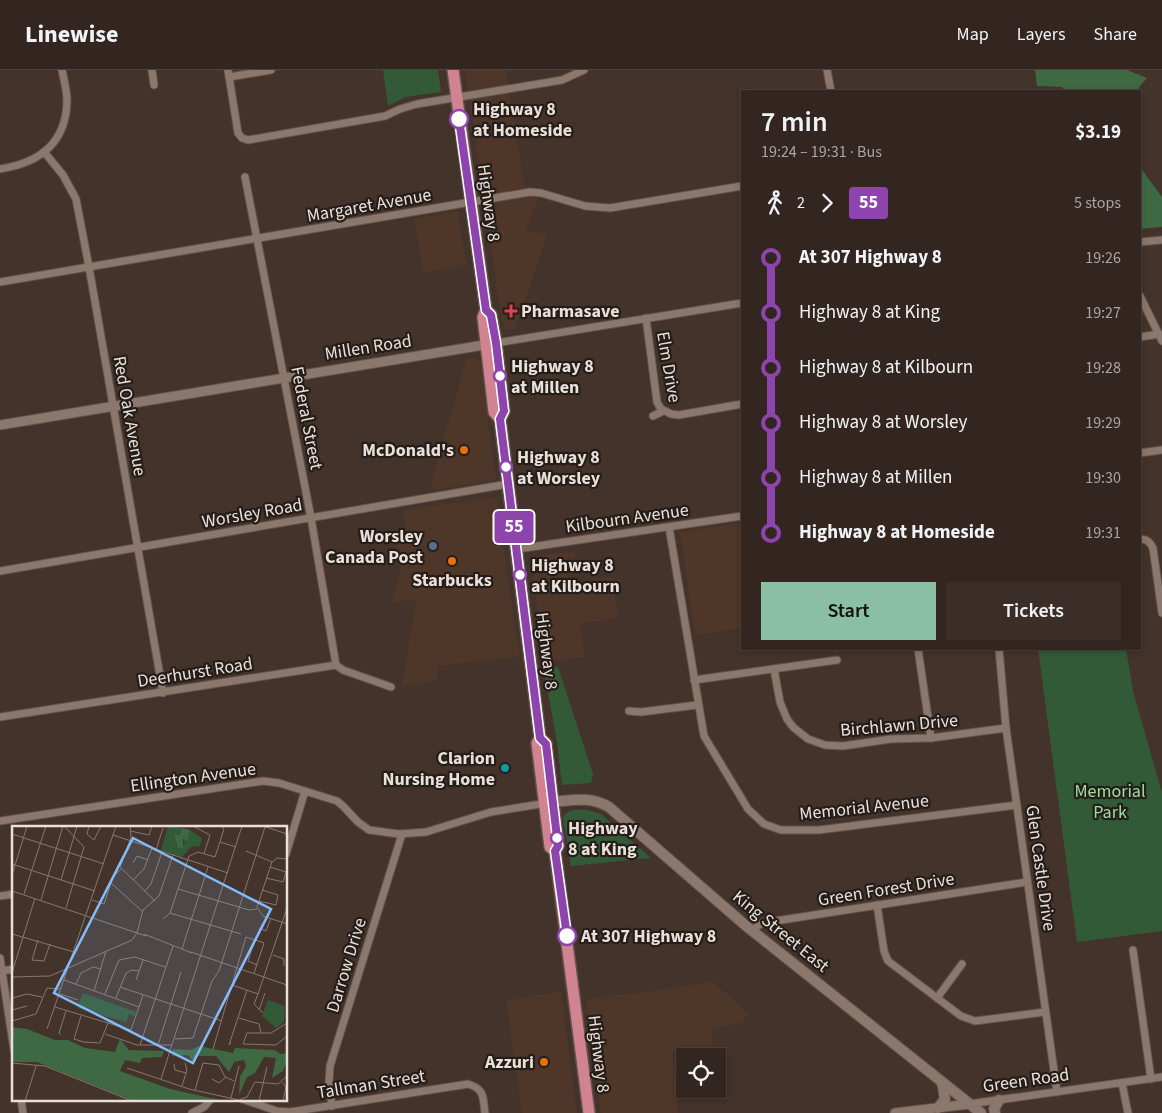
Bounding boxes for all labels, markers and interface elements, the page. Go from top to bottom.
text: Linewise [25,17,118,52]
text: Map [957,22,989,47]
text: Layers [1017,22,1066,47]
text: Share [1094,22,1137,47]
place label: Highway 8 at Homeside [473,97,572,143]
text: 7 min [761,102,828,142]
marker: Highway 8 at Homeside [449,109,469,129]
text: $3.19 [1075,119,1121,146]
text: 19:24 – 19:31 · Bus [761,141,882,163]
street label: Highway 8 [471,163,506,243]
street label: Margaret Avenue [305,182,433,229]
icon: walk [761,189,789,217]
icon: forward [813,189,841,217]
text: 55 [859,190,878,215]
text: 2 [797,192,805,214]
text: 5 stops [1074,192,1121,214]
text: At 307 Highway 8 [799,244,942,271]
text: 19:26 [1085,247,1121,269]
place label: Pharmasave [521,299,620,324]
text: Highway 8 at King [799,299,940,326]
text: 19:27 [1085,302,1121,324]
marker: Pharmasave [505,305,517,317]
street label: Millen Road [323,328,413,367]
street label: Elm Drive [650,330,687,405]
street label: Red Oak Avenue [107,354,152,478]
place label: Highway 8 at Millen [511,354,594,400]
text: Highway 8 at Kilbourn [799,354,973,381]
text: 19:28 [1085,357,1121,379]
street label: Federal Street [284,364,329,472]
marker: Highway 8 at Millen [493,369,507,383]
text: Highway 8 at Worsley [799,409,967,436]
text: 19:29 [1085,412,1121,434]
place label: McDonald's [362,438,454,463]
marker: McDonald's [458,444,470,456]
place label: Highway 8 at Worsley [517,445,601,491]
marker: Highway 8 at Worsley [499,460,513,474]
text: Highway 8 at Millen [799,464,952,491]
text: 19:30 [1085,467,1121,489]
street label: Worsley Road [200,492,304,535]
street label: Kilbourn Avenue [564,497,690,540]
line badge: 55 [492,511,536,543]
text: 55 [504,514,524,539]
text: Highway 8 at Homeside [799,519,995,546]
text: 19:31 [1085,522,1121,544]
place label: Worsley Canada Post [325,524,424,570]
marker: Worsley Canada Post [427,540,439,552]
place label: Highway 8 at Kilbourn [531,553,620,599]
marker: Starbucks [446,555,458,567]
place label: Starbucks [412,568,492,593]
marker: Highway 8 at Kilbourn [513,568,527,582]
button: Start [761,582,936,640]
button: Tickets [946,582,1121,640]
street label: Highway 8 [529,611,564,691]
street label: Deerhurst Road [136,651,255,694]
street label: Birchlawn Drive [839,708,959,743]
place label: Clarion Nursing Home [382,746,495,792]
street label: Ellington Avenue [129,756,258,799]
marker: Clarion Nursing Home [499,762,511,774]
park label: Memorial Park [1074,779,1146,825]
street label: Memorial Avenue [798,788,930,827]
street label: Glen Castle Drive [1019,804,1062,933]
place label: Highway 8 at King [568,816,638,862]
inset map [12,826,288,1100]
marker: Highway 8 at King [550,831,564,845]
street label: Green Forest Drive [816,866,956,913]
street label: King Street East [727,885,834,978]
street label: Darrow Drive [320,915,373,1016]
place label: At 307 Highway 8 [580,924,716,949]
marker: At 307 Highway 8 [557,926,577,946]
street label: Highway 8 [581,1014,616,1094]
map controls [676,1048,726,1098]
button: locate [676,1048,726,1098]
place label: Azzuri [484,1050,534,1075]
marker: Azzuri [538,1056,550,1068]
street label: Green Road [981,1062,1071,1099]
street label: Tallman Street [315,1064,427,1105]

